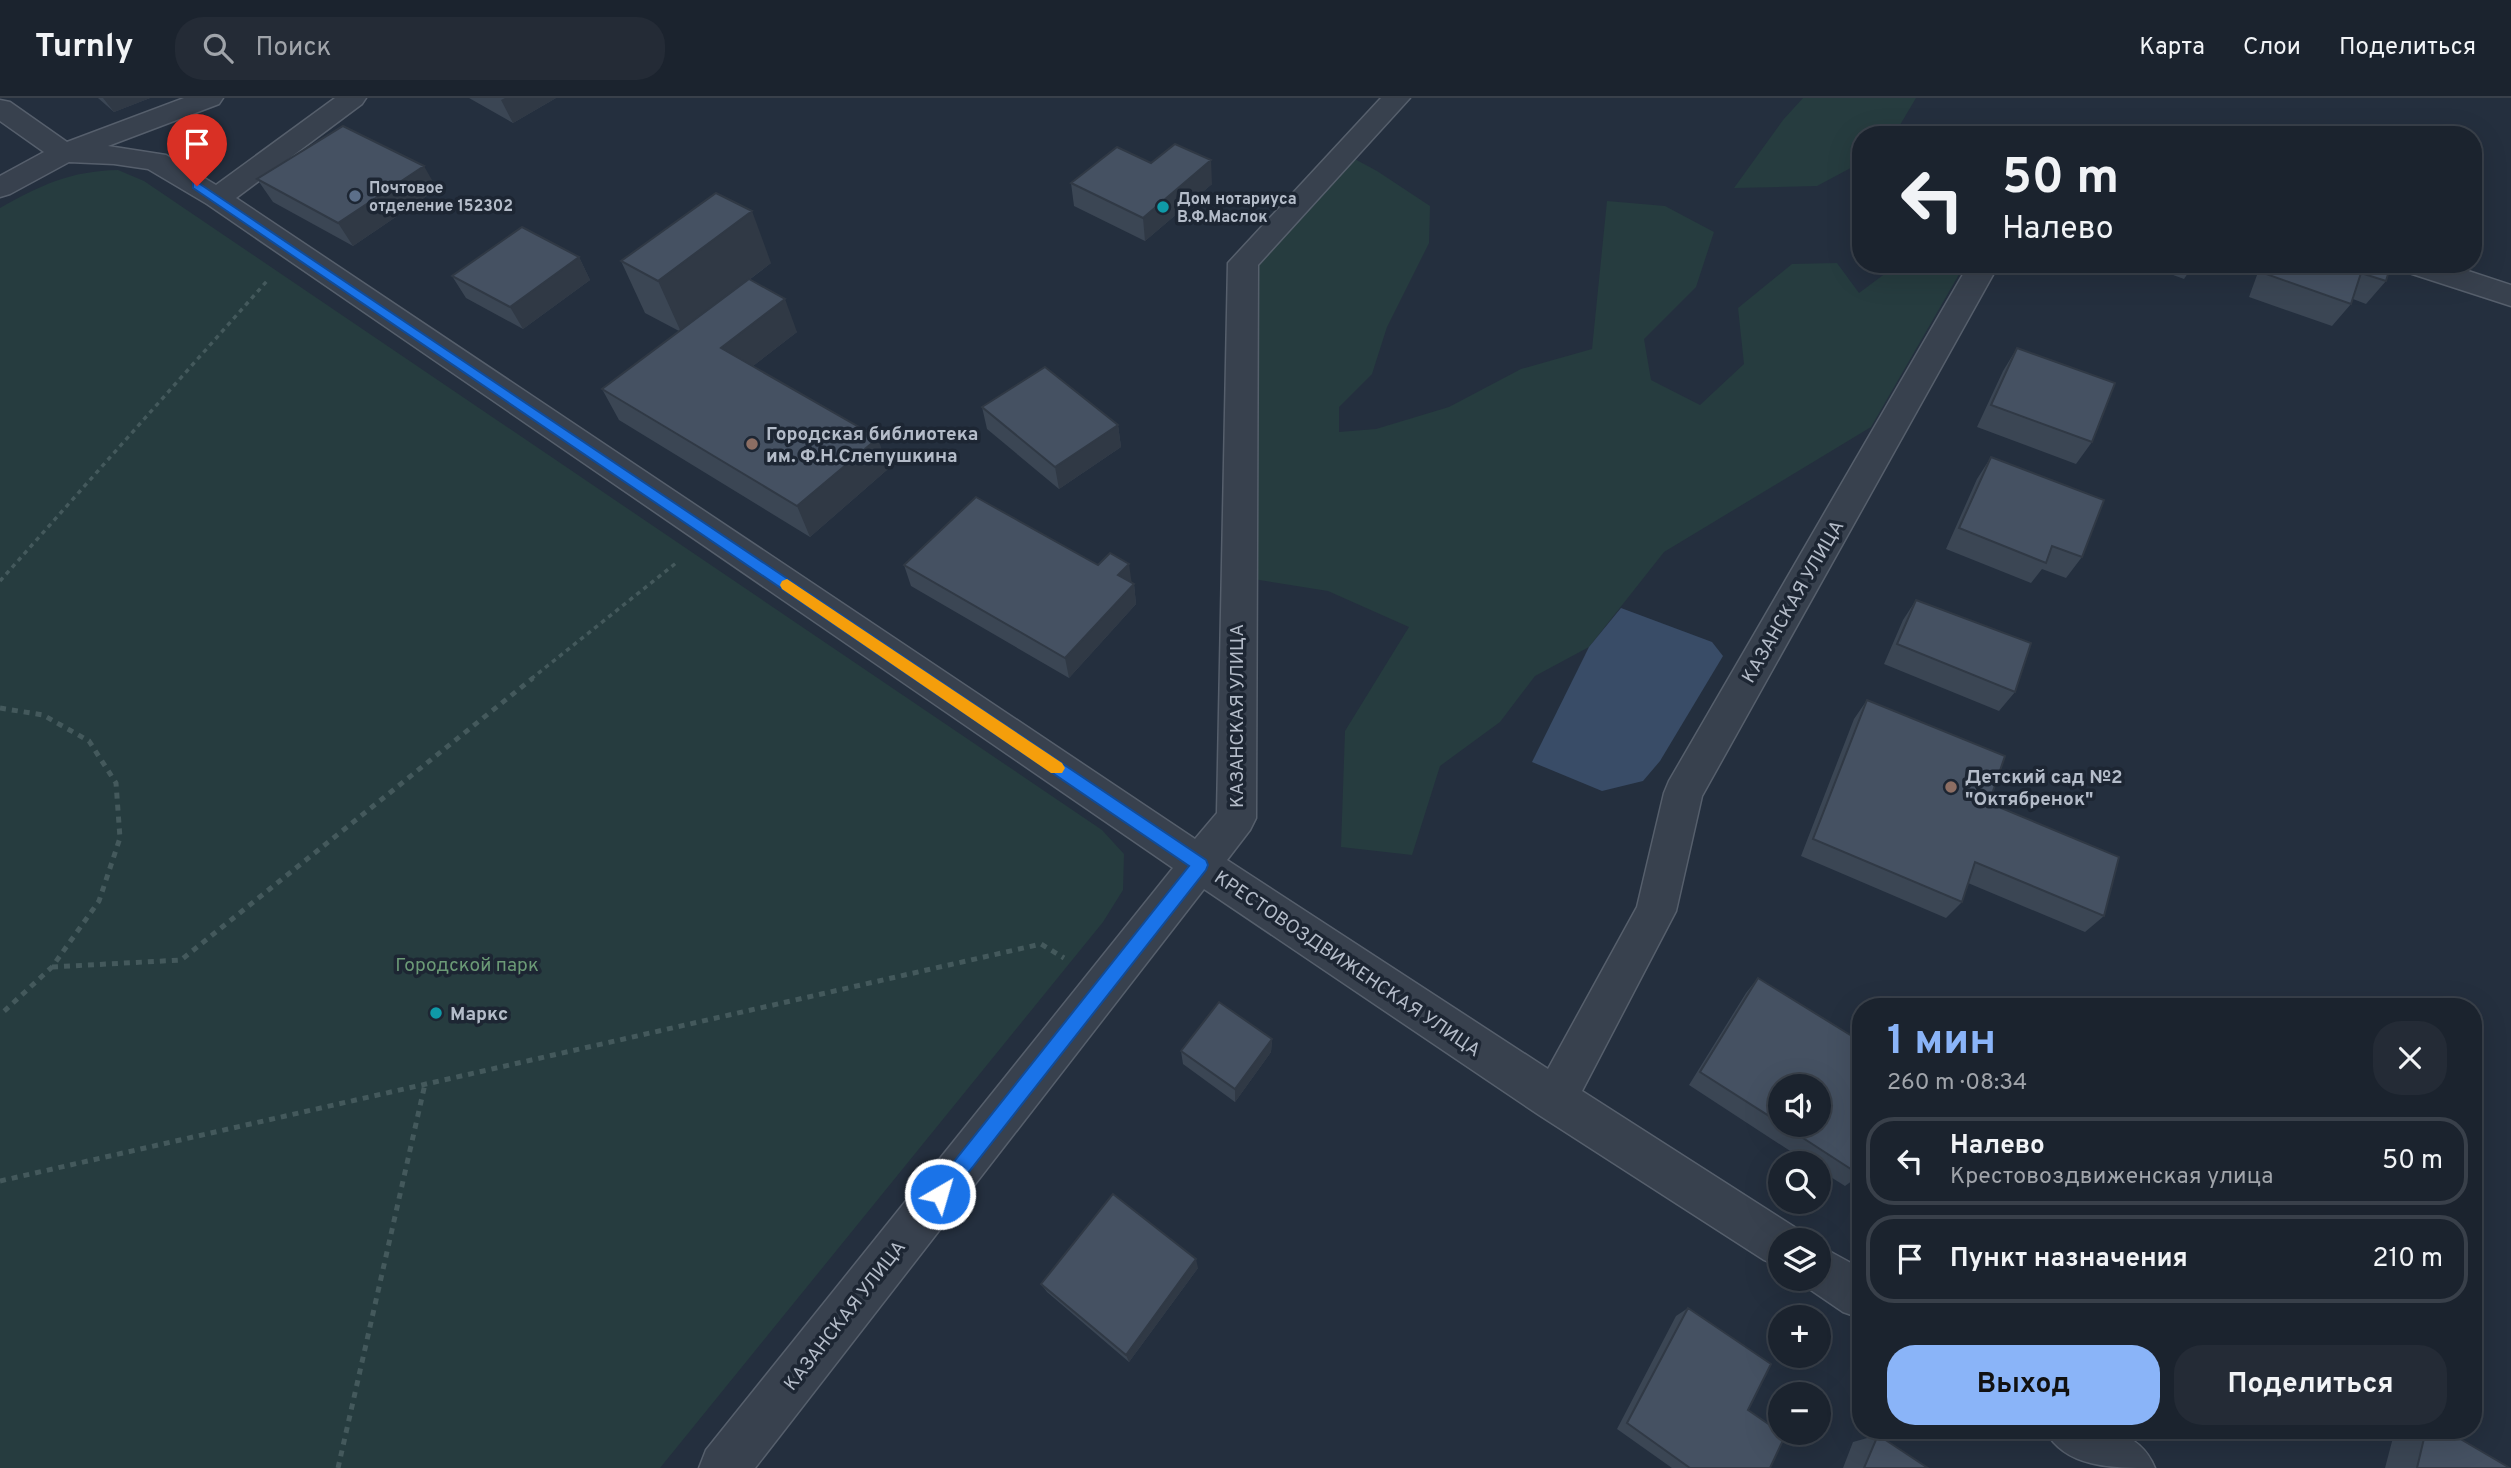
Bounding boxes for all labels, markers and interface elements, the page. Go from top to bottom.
search box [175,17,665,80]
text: Turnly [35,27,133,69]
icon: search [199,29,237,67]
text: Поиск [255,32,331,65]
text: Карта [2139,33,2205,63]
text: Слои [2243,33,2301,63]
text: Поделиться [2339,33,2476,63]
pin [167,114,227,186]
icon: arrive [178,125,216,163]
text: 50 m [2002,149,2119,211]
icon: left [1887,154,1978,245]
place label: Почтовое отделение 152302 [369,179,513,217]
marker: Почтовое отделение 152302 [347,188,363,204]
place label: Дом нотариуса В.Ф.Маслок [1177,190,1297,228]
marker: Дом нотариуса В.Ф.Маслок [1155,199,1171,215]
text: Налево [2002,210,2114,250]
place label: Городская библиотека им. Ф.Н.Слепушкина [766,423,978,469]
marker: Городская библиотека им. Ф.Н.Слепушкина [744,436,760,452]
street label: КАЗАНСКАЯ УЛИЦА [1737,516,1850,688]
street label: КАЗАНСКАЯ УЛИЦА [1226,624,1250,808]
place label: Детский сад №2 "Октябренок" [1965,766,2123,812]
marker: Детский сад №2 "Октябренок" [1943,779,1959,795]
street label: КРЕСТОВОЗДВИЖЕНСКАЯ УЛИЦА [1209,866,1485,1063]
park label: Городской парк [395,954,539,978]
place label: Маркс [450,1003,508,1027]
marker: Маркс [428,1005,444,1021]
text: 1 мин [1887,1016,1996,1069]
button: close [2373,1021,2447,1095]
text: 260 m · 08:34 [1887,1069,2027,1098]
map controls [1768,1074,1831,1445]
button: sound [1768,1074,1831,1137]
text: Налево [1950,1130,2045,1163]
icon: left [1891,1142,1929,1180]
text: 50 m [2382,1145,2443,1178]
button: search [1768,1151,1831,1214]
position arrow [903,1157,977,1231]
text: Крестовоздвиженская улица [1950,1163,2273,1192]
button: layers [1768,1228,1831,1291]
street label: КАЗАНСКАЯ УЛИЦА [779,1236,912,1396]
icon: arrive [1891,1240,1929,1278]
text: Пункт назначения [1950,1243,2188,1276]
text: 210 m [2373,1243,2443,1276]
button: + [1768,1305,1831,1368]
button: Выход [1887,1345,2160,1425]
button: Поделиться [2174,1345,2447,1425]
button: − [1768,1382,1831,1445]

